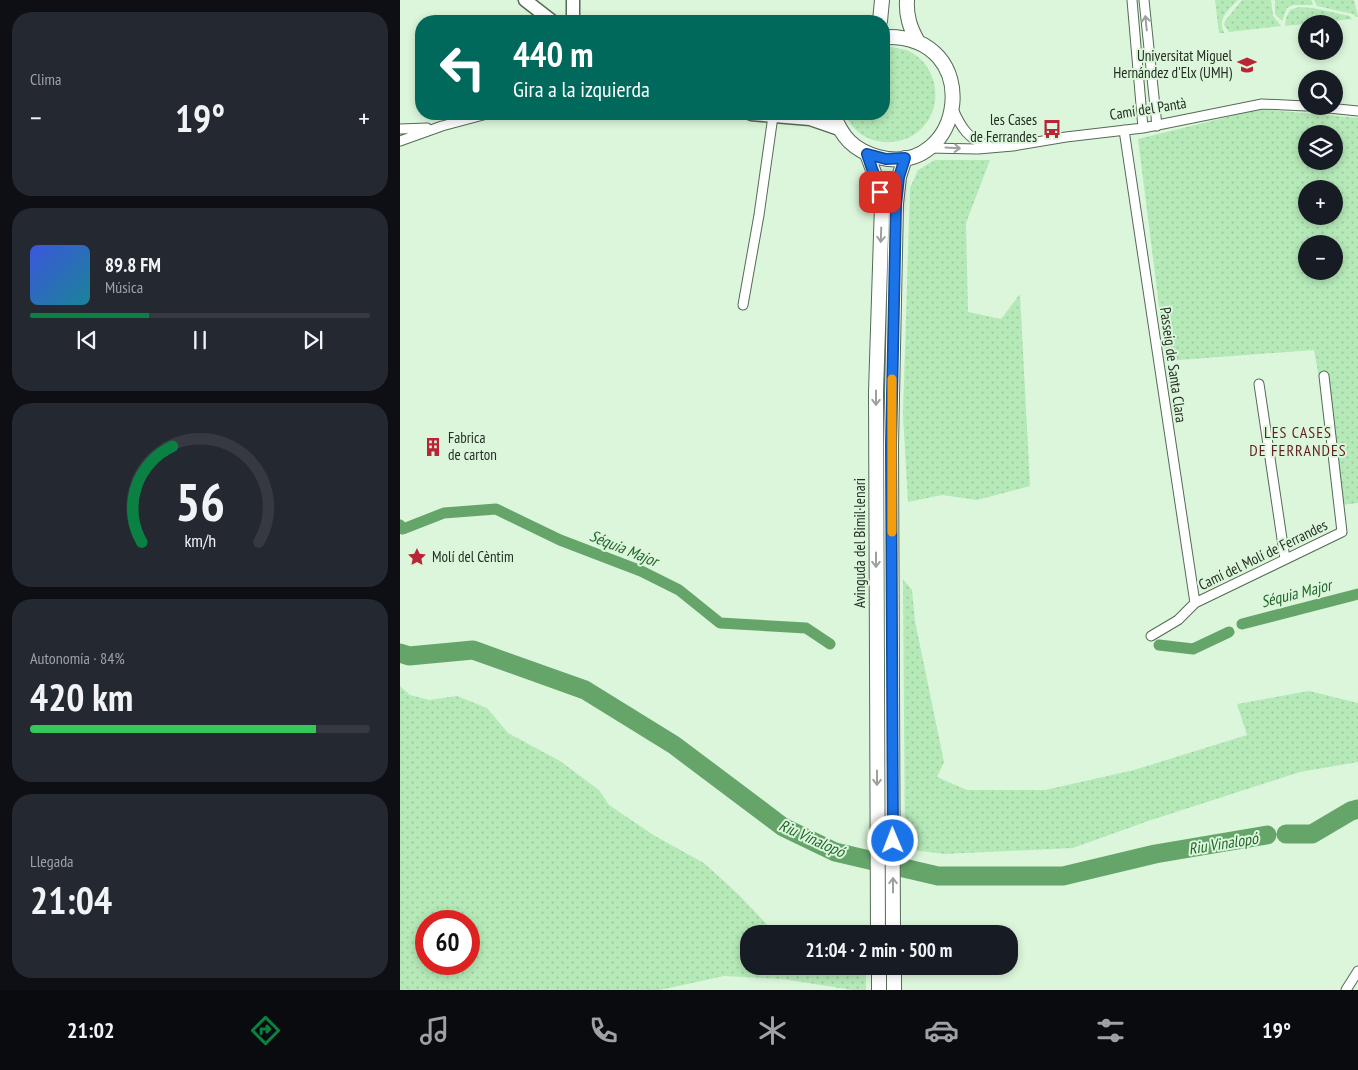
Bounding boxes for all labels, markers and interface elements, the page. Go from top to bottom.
map controls [1298,15,1343,280]
button: sound [1298,15,1343,60]
one-way arrow [1141,16,1151,32]
text: 440 m [513,31,594,77]
icon: left [430,35,495,100]
place label: Universitat Miguel Hernández d'Elx (UMH) [1113,46,1232,82]
school or university icon: Universitat Miguel Hernández d'Elx (UMH) [1236,54,1258,76]
text: Clima [30,69,61,89]
button: search [1298,70,1343,115]
text: Gira a la izquierda [513,75,650,103]
text: 19° [175,93,225,142]
street label: Camí del Pantà [1108,93,1188,124]
text: − [30,99,42,136]
text: + [358,99,370,136]
place label: les Cases de Ferrandes [970,110,1037,146]
bus stop icon: les Cases de Ferrandes [1041,118,1063,140]
button: layers [1298,125,1343,170]
one-way arrow [945,143,961,152]
pin [859,171,901,213]
icon: arrive [866,178,894,206]
button: + [1298,180,1343,225]
one-way arrow [876,227,886,243]
button: − [1298,235,1343,280]
text: 89.8 FM [105,253,161,277]
text: Música [105,277,143,297]
street label: Passeig de Santa Clara [1156,306,1191,424]
icon: previous [73,326,101,354]
icon: pause [186,326,214,354]
icon: next [299,326,327,354]
one-way arrow [871,390,881,406]
district label: LES CASES DE FERRANDES [1249,422,1347,460]
place label: Fabrica de carton [448,428,497,464]
building icon: Fabrica de carton [422,436,444,458]
text: 56 [175,468,225,535]
street label: Avinguda del Bimil·lenari [850,478,869,608]
street label: Camí del Molí de Ferrandes [1195,515,1330,594]
water label: Séquia Major [587,525,663,572]
text: km/h [184,529,216,552]
place icon: Molí del Cèntim [406,546,428,568]
place label: Molí del Cèntim [432,547,514,566]
one-way arrow [871,552,881,568]
water label: Séquia Major [1259,574,1336,611]
text: Autonomía · 84% [30,648,125,668]
text: 420 km [30,672,133,721]
one-way arrow [872,770,882,786]
position arrow [866,814,918,866]
water label: Riu Vinalopó [776,815,849,862]
water label: Riu Vinalopó [1187,827,1260,858]
text: Llegada [30,851,74,871]
text: 21:04 [30,875,112,924]
one-way arrow [888,877,898,894]
speed limit sign: 60 [415,910,480,975]
text: 21:04 · 2 min · 500 m [806,938,952,962]
icon: directions [248,1013,283,1048]
icon: music [417,1013,452,1048]
icon: phone [586,1013,621,1048]
icon: climate [755,1013,790,1048]
icon: car [924,1013,959,1048]
icon: filters [1093,1013,1128,1048]
text: 21:02 [67,1016,115,1044]
text: 19° [1262,1016,1291,1044]

